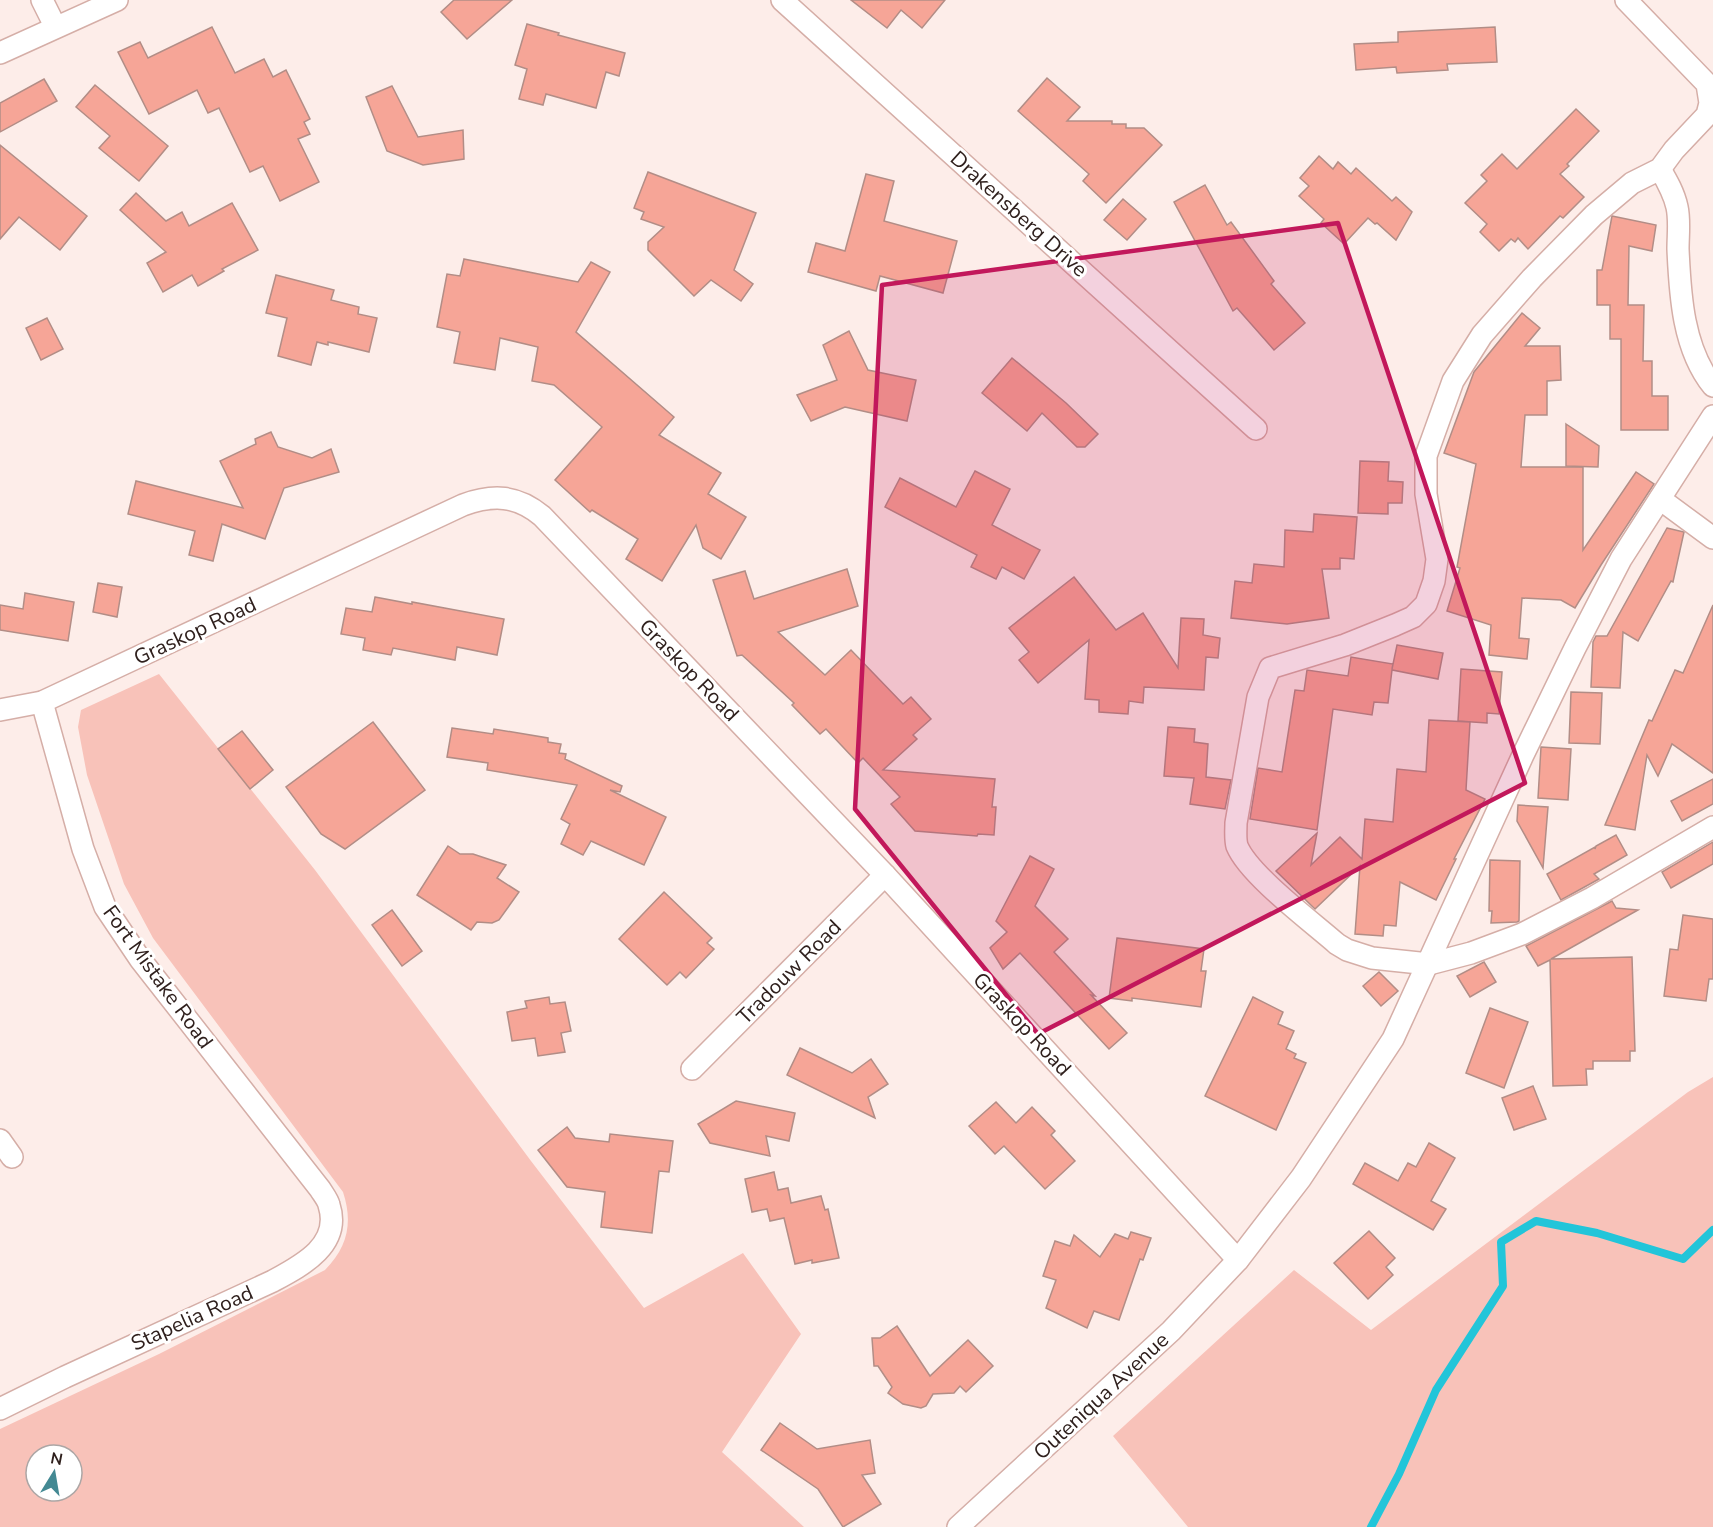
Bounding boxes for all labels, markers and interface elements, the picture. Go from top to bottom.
street label: Drakensberg Drive [944,145,1094,283]
street label: Graskop Road [129,590,261,672]
street label: Graskop Road [633,613,745,727]
street label: Fort Mistake Road [97,900,219,1054]
street label: Tradouw Road [731,914,847,1030]
street label: Graskop Road [967,966,1077,1082]
street label: Stapelia Road [126,1279,258,1357]
street label: Outeniqua Avenue [1027,1326,1175,1466]
north arrow [24,1443,84,1503]
text: N [49,1447,65,1471]

